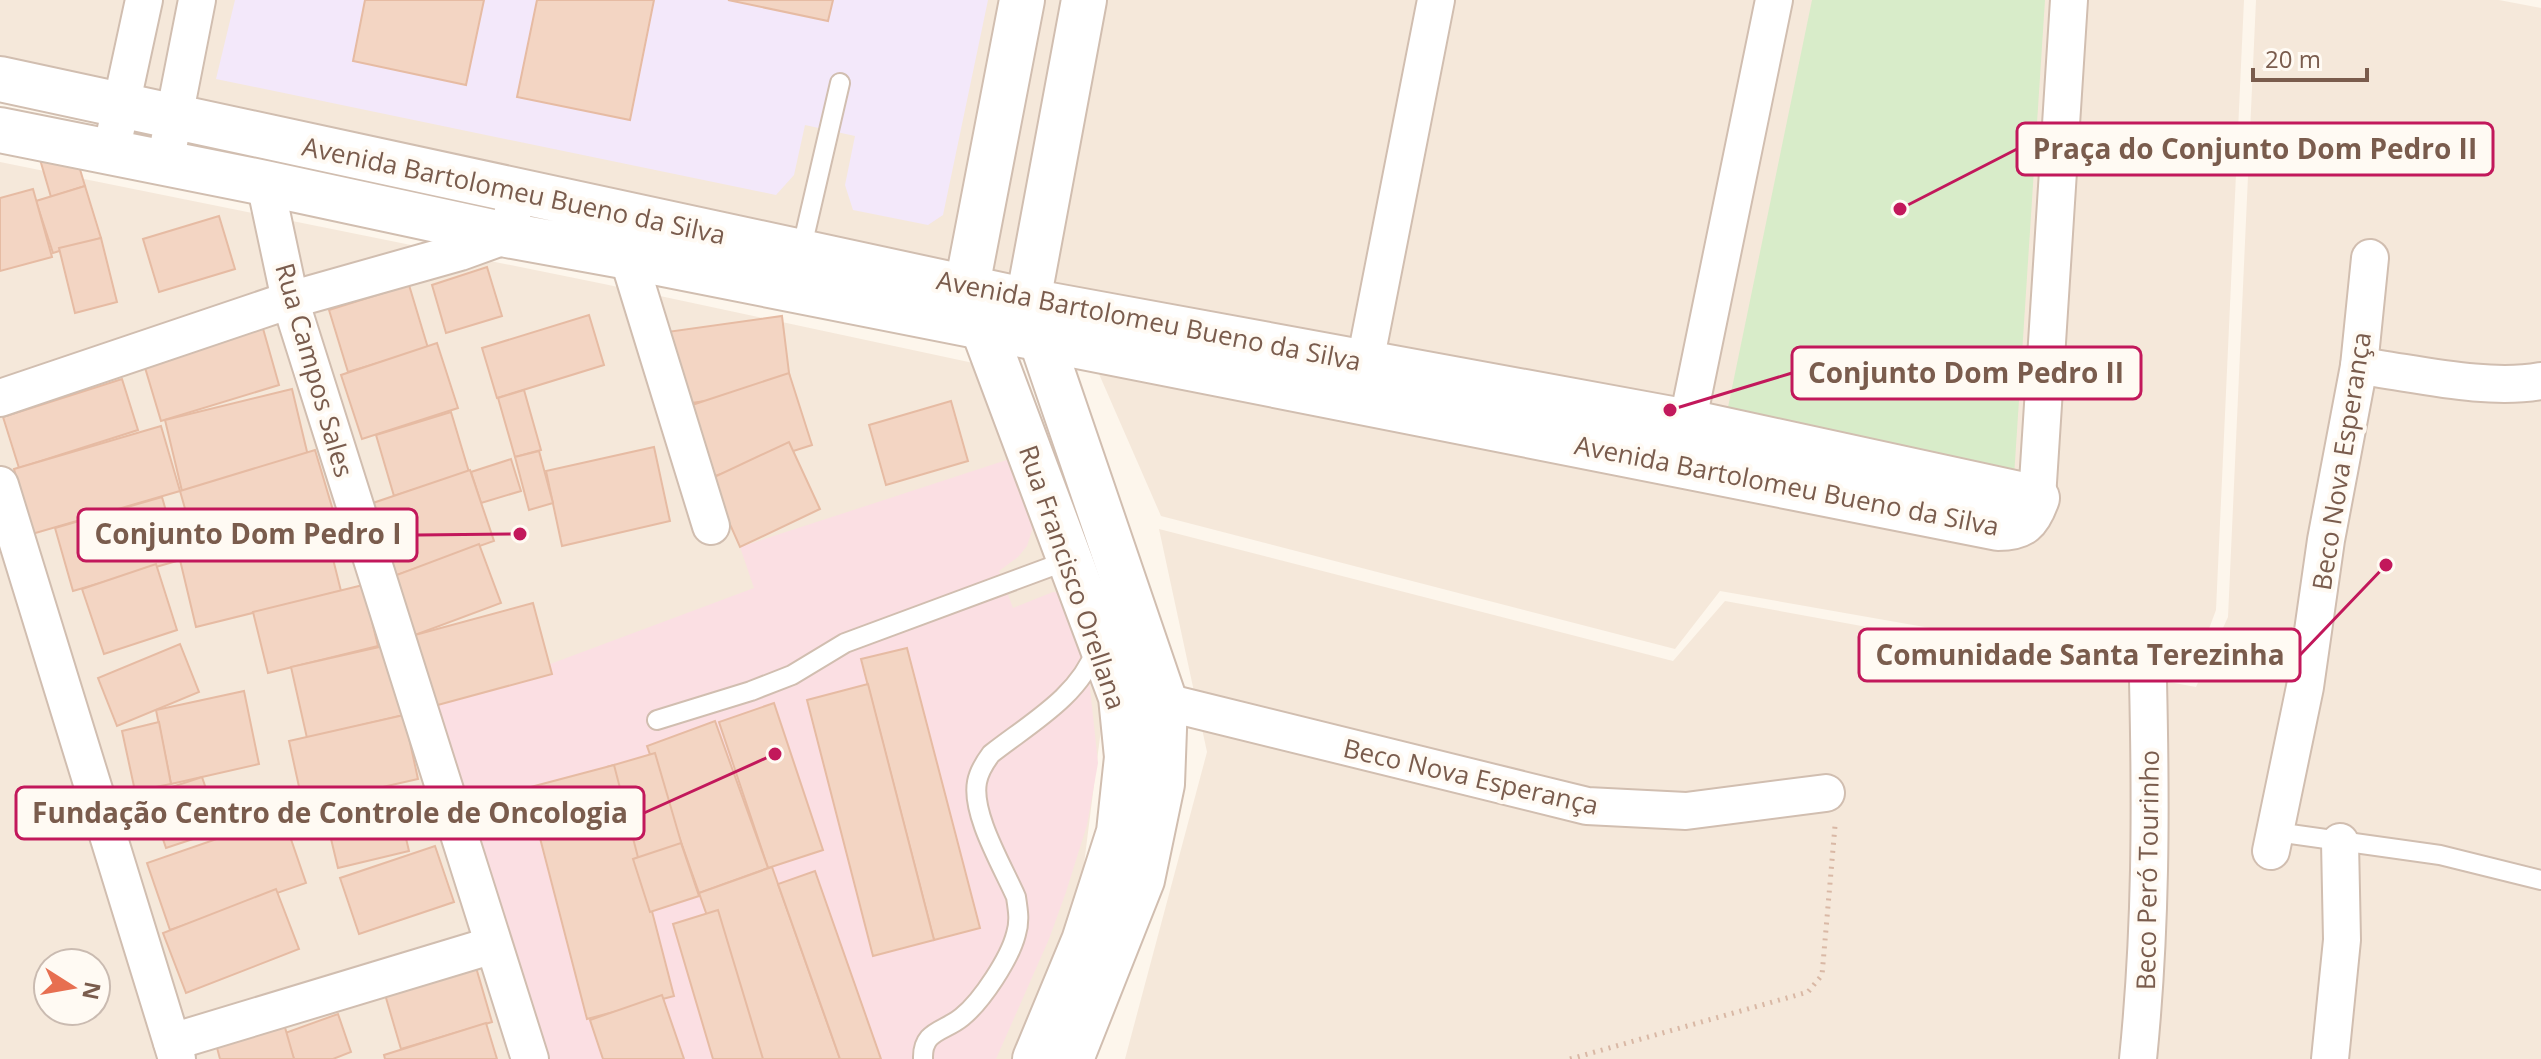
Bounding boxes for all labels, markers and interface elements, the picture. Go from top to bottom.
scale bar [2253,32,2367,82]
text: 20 m [2265,42,2321,75]
callout: Praça do Conjunto Dom Pedro II [2017,123,2493,175]
street label: Avenida Bartolomeu Bueno da Silva [299,128,729,252]
text: Praça do Conjunto Dom Pedro II [2033,129,2477,167]
street label: Rua Campos Sales [267,259,363,481]
street label: Avenida Bartolomeu Bueno da Silva [934,261,1364,379]
street label: Beco Nova Esperança [2303,329,2379,593]
callout: Conjunto Dom Pedro II [1792,347,2141,399]
text: Conjunto Dom Pedro II [1808,353,2124,391]
street label: Avenida Bartolomeu Bueno da Silva [1572,426,2002,544]
street label: Rua Francisco Orellana [1011,440,1135,714]
callout: Conjunto Dom Pedro I [78,509,417,561]
text: Conjunto Dom Pedro I [95,514,401,552]
callout: Comunidade Santa Terezinha [1859,629,2300,681]
text: Comunidade Santa Terezinha [1875,635,2285,673]
street label: Beco Nova Esperança [1340,729,1602,823]
street label: Beco Peró Tourinho [2127,750,2167,990]
callout: Fundação Centro de Controle de Oncologia [16,787,644,839]
text: Fundação Centro de Controle de Oncologia [32,793,628,831]
north arrow [32,947,112,1027]
text: N [76,979,109,1003]

